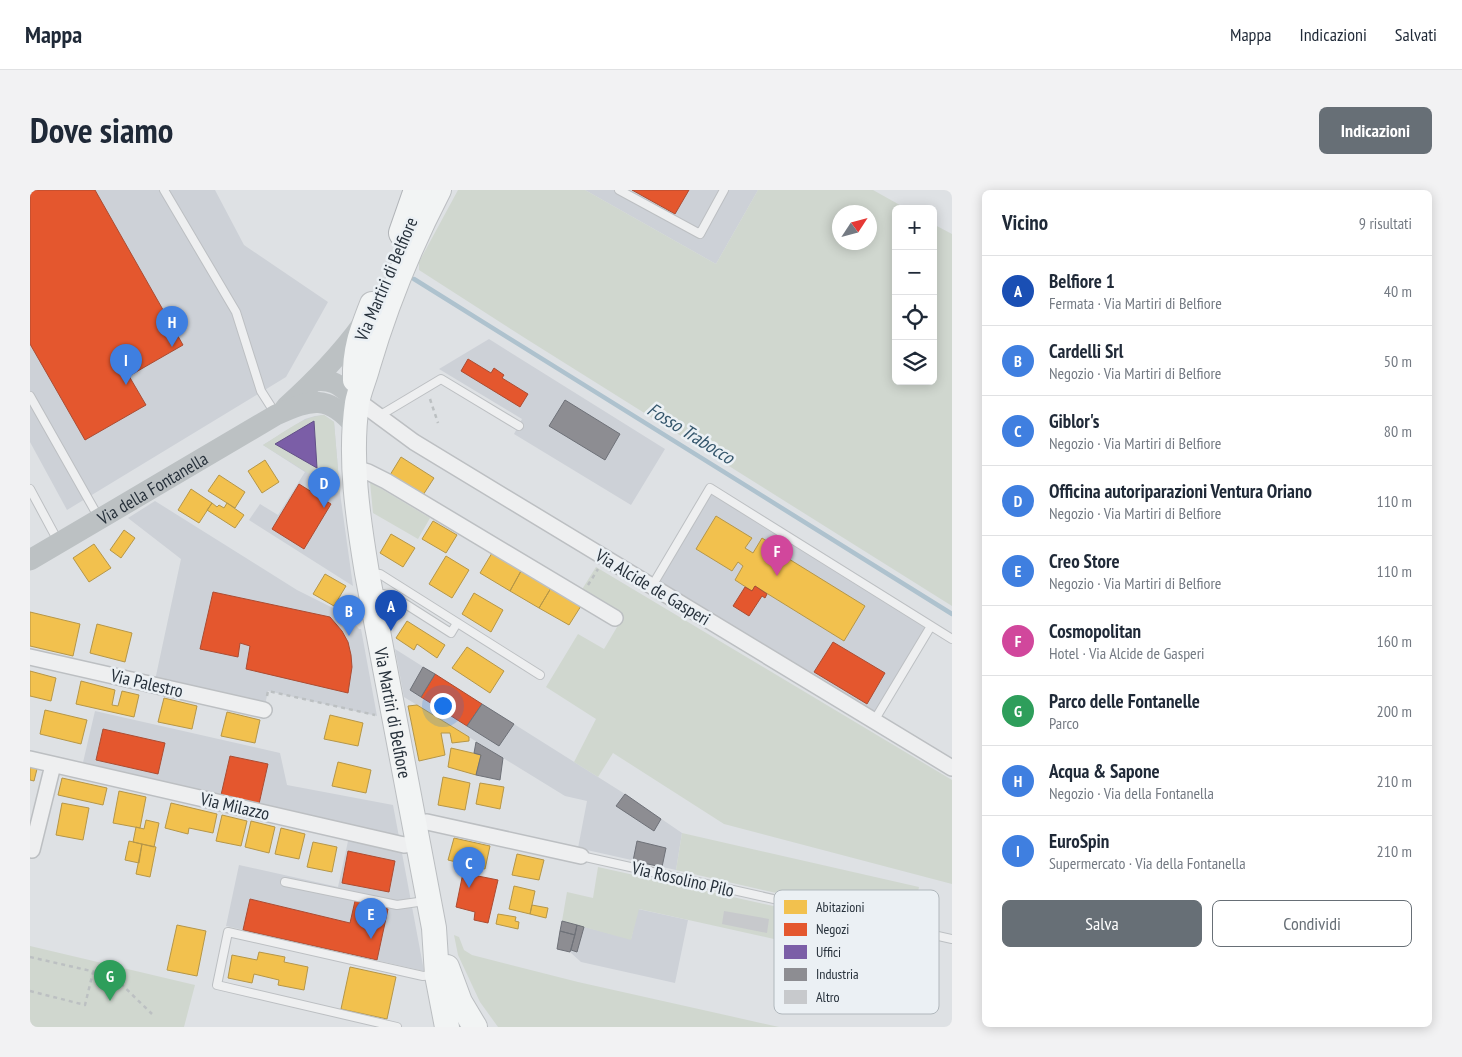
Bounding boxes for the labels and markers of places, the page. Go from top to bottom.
pin: H [156,306,188,347]
pin: I [110,344,142,385]
pin: D [308,467,340,508]
pin: F [761,535,793,576]
pin: A [375,590,407,631]
pin: B [333,595,365,636]
pin: C [453,847,485,888]
pin: E [355,898,387,939]
pin: G [94,960,126,1001]

